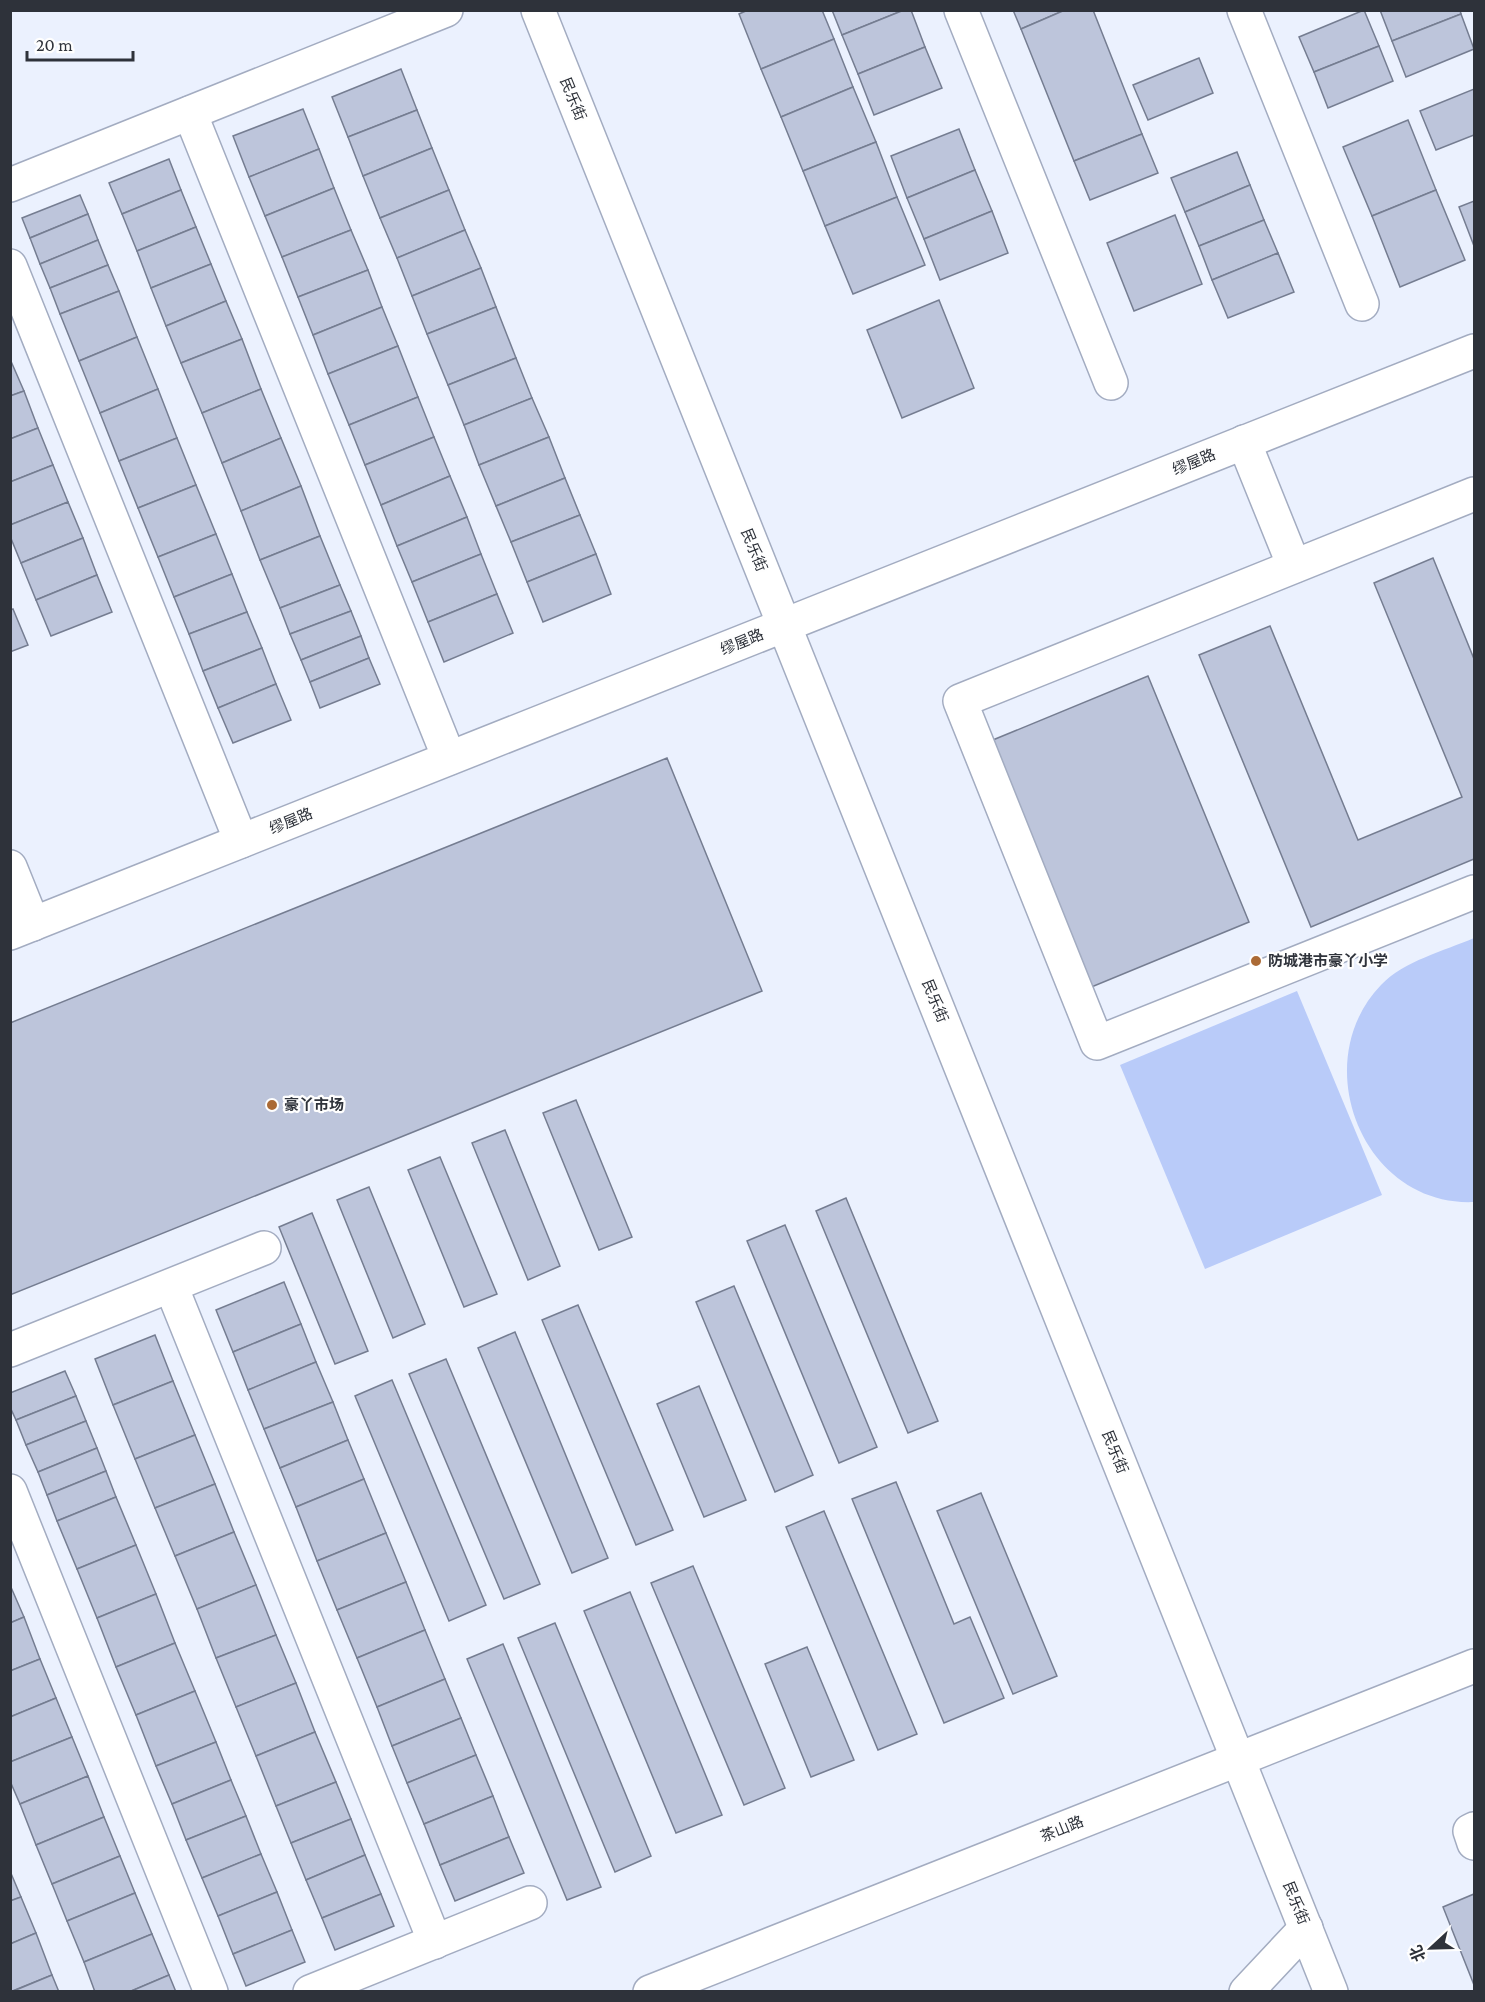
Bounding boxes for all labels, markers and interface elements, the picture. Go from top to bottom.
scale bar [27,24,134,62]
text: 20 m [36,35,73,55]
street label: 民乐街 [557,75,589,123]
street label: 缪屋路 [1170,446,1218,478]
street label: 民乐街 [738,526,770,574]
street label: 缪屋路 [718,626,766,658]
street label: 缪屋路 [267,805,315,837]
place label: 防城港市豪丫小学 [1268,952,1388,969]
marker: 防城港市豪丫小学 [1249,954,1263,968]
street label: 民乐街 [919,977,951,1025]
place label: 豪丫市场 [284,1096,344,1113]
marker: 豪丫市场 [265,1098,279,1112]
street label: 民乐街 [1099,1428,1131,1476]
street label: 茶山路 [1038,1813,1086,1845]
street label: 民乐街 [1280,1879,1312,1927]
north arrow [1401,1918,1461,1978]
text: 北 [1407,1943,1428,1964]

